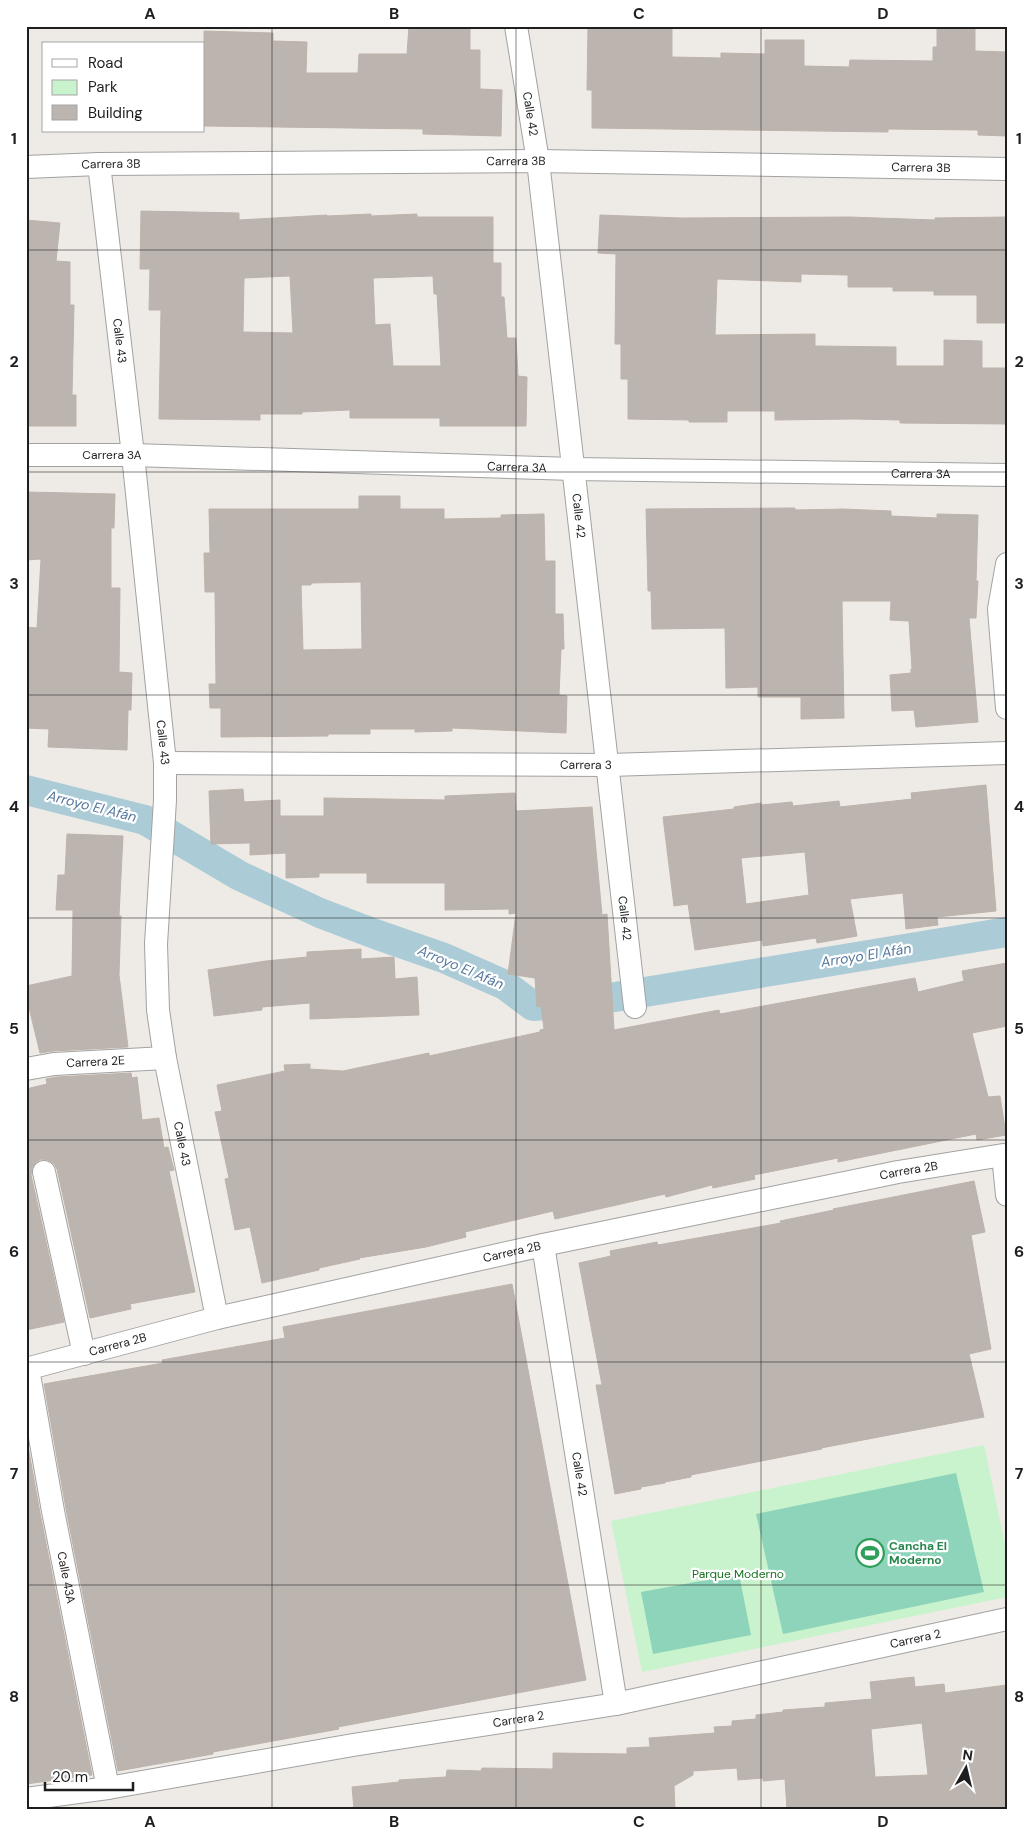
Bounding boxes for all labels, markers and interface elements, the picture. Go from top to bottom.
text: A [144,3,156,24]
text: B [389,3,399,24]
text: C [633,3,645,24]
text: D [877,3,889,24]
legend [42,42,205,132]
text: Road [88,53,123,73]
text: Park [88,77,118,97]
street label: Calle 42 [519,90,542,137]
text: Building [88,103,143,123]
text: 1 [11,128,17,149]
text: 1 [1016,128,1022,149]
street label: Carrera 3B [486,153,546,169]
street label: Carrera 3B [81,156,141,173]
street label: Carrera 3B [891,159,951,176]
street label: Calle 43 [109,318,130,364]
text: 2 [9,351,19,372]
text: 2 [1014,351,1024,372]
street label: Carrera 3A [82,447,142,463]
street label: Carrera 3A [487,458,547,476]
street label: Carrera 3A [891,465,951,482]
street label: Calle 42 [568,493,589,539]
text: 3 [9,573,19,594]
text: 3 [1014,573,1024,594]
street label: Calle 43 [153,719,173,766]
street label: Carrera 3 [560,757,612,773]
water label: Arroyo El Afán [45,786,138,826]
text: 4 [9,796,19,817]
text: 4 [1014,796,1024,817]
street label: Calle 42 [614,895,635,941]
water label: Arroyo El Afán [819,939,912,971]
water label: Arroyo El Afán [415,940,507,993]
text: 5 [9,1018,19,1039]
text: 5 [1014,1018,1024,1039]
street label: Carrera 2E [66,1052,125,1071]
street label: Calle 43 [170,1120,194,1167]
street label: Carrera 2B [878,1158,939,1184]
street label: Carrera 2B [481,1238,543,1266]
text: 6 [9,1241,19,1262]
text: 6 [1014,1241,1024,1262]
street label: Carrera 2B [87,1329,148,1360]
street label: Calle 42 [568,1451,591,1498]
text: 7 [10,1463,19,1484]
text: 7 [1015,1463,1024,1484]
sports icon: Cancha El Moderno [855,1538,885,1568]
place label: Cancha El Moderno [889,1538,947,1568]
street label: Calle 43A [53,1550,79,1605]
park label: Parque Moderno [692,1566,784,1582]
street label: Carrera 2 [888,1626,942,1652]
text: 8 [9,1686,19,1707]
text: 8 [1014,1686,1024,1707]
street label: Carrera 2 [492,1707,545,1731]
north arrow [940,1742,990,1792]
text: N [961,1746,974,1765]
scale bar [45,1760,132,1792]
text: 20 m [52,1767,88,1787]
text: A [144,1811,156,1832]
text: B [389,1811,399,1832]
text: C [633,1811,645,1832]
text: D [877,1811,889,1832]

